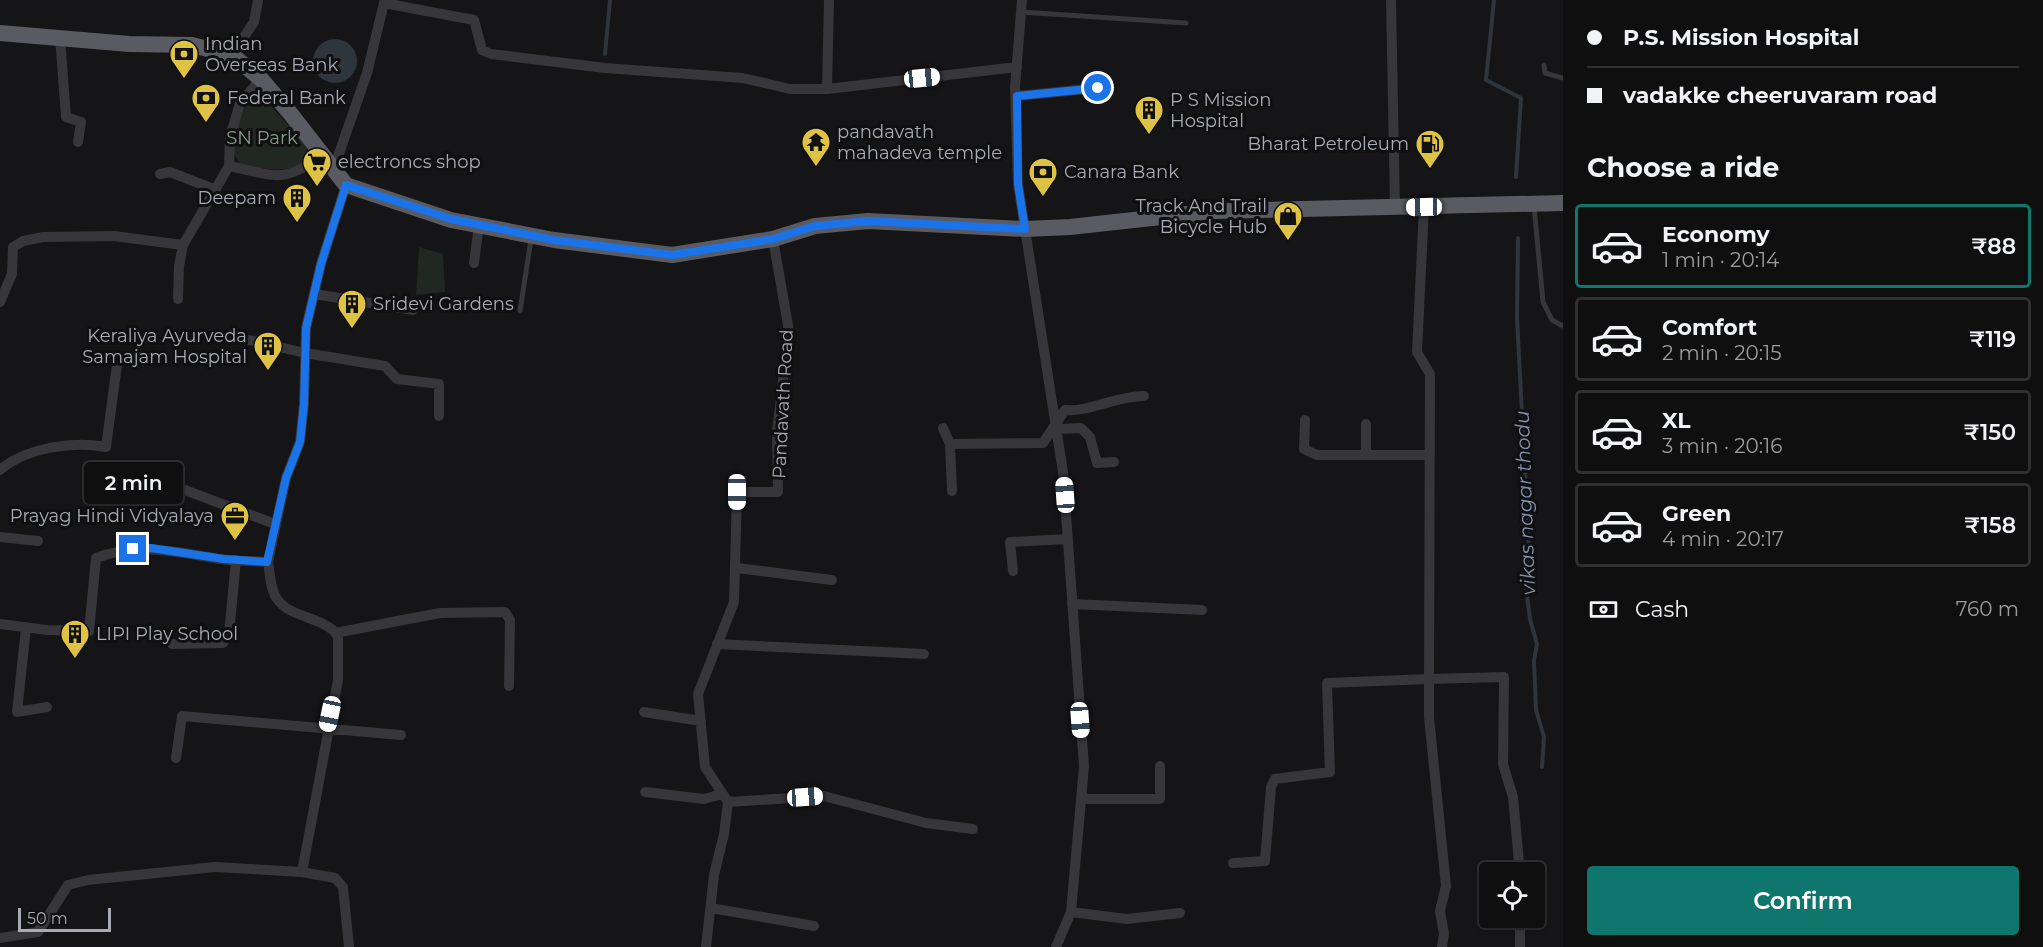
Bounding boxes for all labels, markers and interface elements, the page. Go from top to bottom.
text: P.S. Mission Hospital [1623,24,1859,51]
place label: Indian Overseas Bank [205,33,339,76]
bank icon: Indian Overseas Bank [168,38,200,80]
car [903,67,941,89]
route start [1084,74,1111,101]
bank icon: Federal Bank [190,82,222,124]
text: vadakke cheeruvaram road [1623,82,1937,109]
place label: Federal Bank [227,87,346,109]
place label: P S Mission Hospital [1170,89,1271,132]
building icon: P S Mission Hospital [1133,94,1165,136]
place label: pandavath mahadeva temple [837,121,1002,164]
temple icon: pandavath mahadeva temple [800,126,832,168]
park label: SN Park [226,127,298,149]
fuel station icon: Bharat Petroleum [1414,128,1446,170]
place label: Bharat Petroleum [1247,133,1409,155]
supermarket icon: electroncs shop [301,146,333,188]
place label: electroncs shop [338,151,481,173]
text: Choose a ride [1587,151,1779,184]
bank icon: Canara Bank [1027,156,1059,198]
place label: Canara Bank [1064,161,1179,183]
building icon: Deepam [281,182,313,224]
place label: Deepam [198,187,276,209]
place label: Track And Trail Bicycle Hub [1135,195,1267,238]
car [1406,198,1442,216]
shop icon: Track And Trail Bicycle Hub [1272,200,1304,242]
icon: car [1590,219,1644,273]
text: Economy [1662,221,1770,248]
text: ₹88 [1972,233,2016,260]
text: 1 min · 20:14 [1662,248,1779,272]
building icon: Sridevi Gardens [336,288,368,330]
place label: Sridevi Gardens [373,293,514,315]
icon: car [1590,312,1644,366]
text: Comfort [1662,314,1757,341]
place label: Keraliya Ayurveda Samajam Hospital [82,325,247,368]
text: ₹119 [1969,326,2016,353]
street label: Pandavath Road [768,329,798,479]
building icon: Keraliya Ayurveda Samajam Hospital [252,330,284,372]
text: 2 min · 20:15 [1662,341,1782,365]
icon: car [1590,405,1644,459]
text: XL [1662,407,1691,434]
water label: vikas nagar thodu [1510,410,1540,596]
text: ₹150 [1964,419,2016,446]
text: 3 min · 20:16 [1662,434,1782,458]
callout: 2 min [84,462,182,504]
text: 2 min [105,471,162,495]
car [728,474,746,510]
car [1055,476,1075,514]
icon: car [1590,498,1644,552]
office icon: Prayag Hindi Vidyalaya [219,500,251,542]
text: Green [1662,500,1731,527]
place label: Prayag Hindi Vidyalaya [10,505,214,527]
text: ₹158 [1964,512,2016,539]
text: 4 min · 20:17 [1662,527,1784,551]
route end [119,535,146,562]
icon: cash [1587,593,1620,626]
text: Cash [1635,596,1689,623]
text: 760 m [1956,597,2019,621]
building icon: LIPI Play School [59,618,91,660]
place label: LIPI Play School [96,623,238,645]
car [317,695,343,733]
car [1070,701,1090,739]
car [786,787,824,807]
map controls [1479,862,1545,928]
button: locate [1479,862,1545,928]
button: Confirm [1587,866,2019,935]
scale bar [18,905,111,932]
text: 50 m [27,909,68,928]

